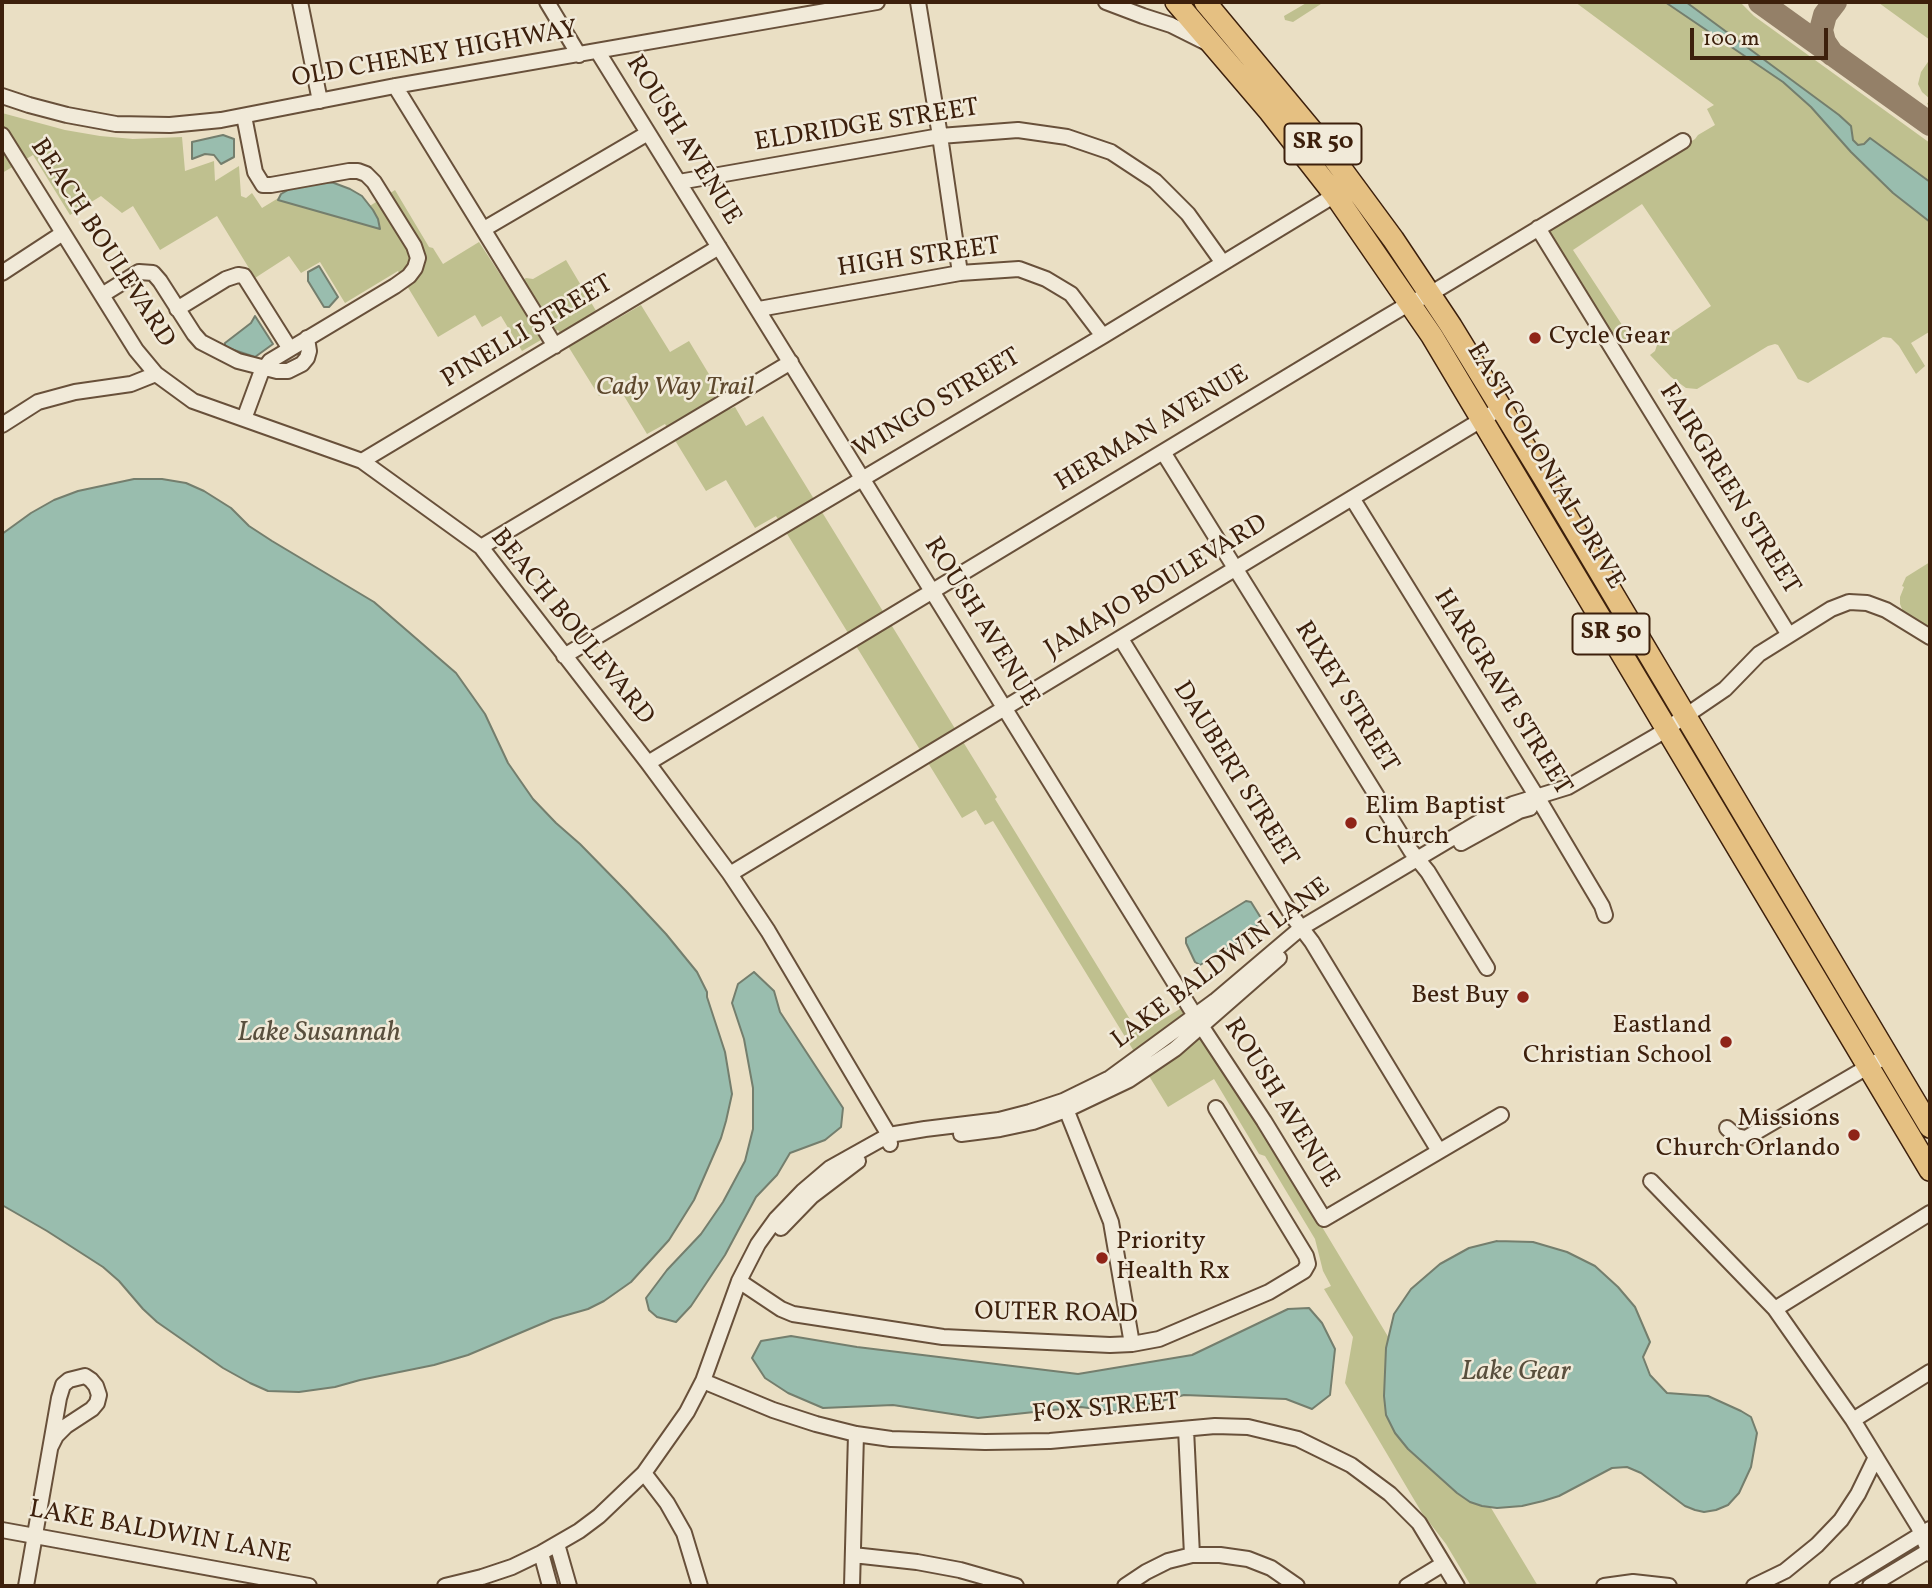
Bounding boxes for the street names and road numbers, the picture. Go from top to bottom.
street label: OLD CHENEY HIGHWAY [290,16,580,96]
street label: ROUSH AVENUE [617,51,747,231]
street label: ELDRIDGE STREET [753,94,981,160]
road number: SR 50 [1284,124,1362,164]
street label: BEACH BOULEVARD [22,134,180,354]
street label: HIGH STREET [836,232,1002,286]
street label: PINELLI STREET [437,270,619,396]
street label: EAST COLONIAL DRIVE [1458,338,1630,596]
street label: WINGO STREET [849,343,1027,467]
street label: HERMAN AVENUE [1051,360,1255,500]
street label: FAIRGREEN STREET [1651,379,1805,601]
street label: JAMAJO BOULEVARD [1040,509,1274,667]
street label: BEACH BOULEVARD [482,524,660,732]
street label: ROUSH AVENUE [915,533,1045,713]
street label: HARGRAVE STREET [1425,584,1577,802]
road number: SR 50 [1572,614,1650,654]
street label: RIXEY STREET [1286,617,1404,779]
street label: DAUBERT STREET [1164,676,1304,874]
street label: LAKE BALDWIN LANE [1106,873,1338,1057]
street label: ROUSH AVENUE [1215,1014,1345,1194]
street label: OUTER ROAD [974,1298,1138,1332]
street label: FOX STREET [1031,1388,1181,1432]
street label: LAKE BALDWIN LANE [26,1496,294,1572]

